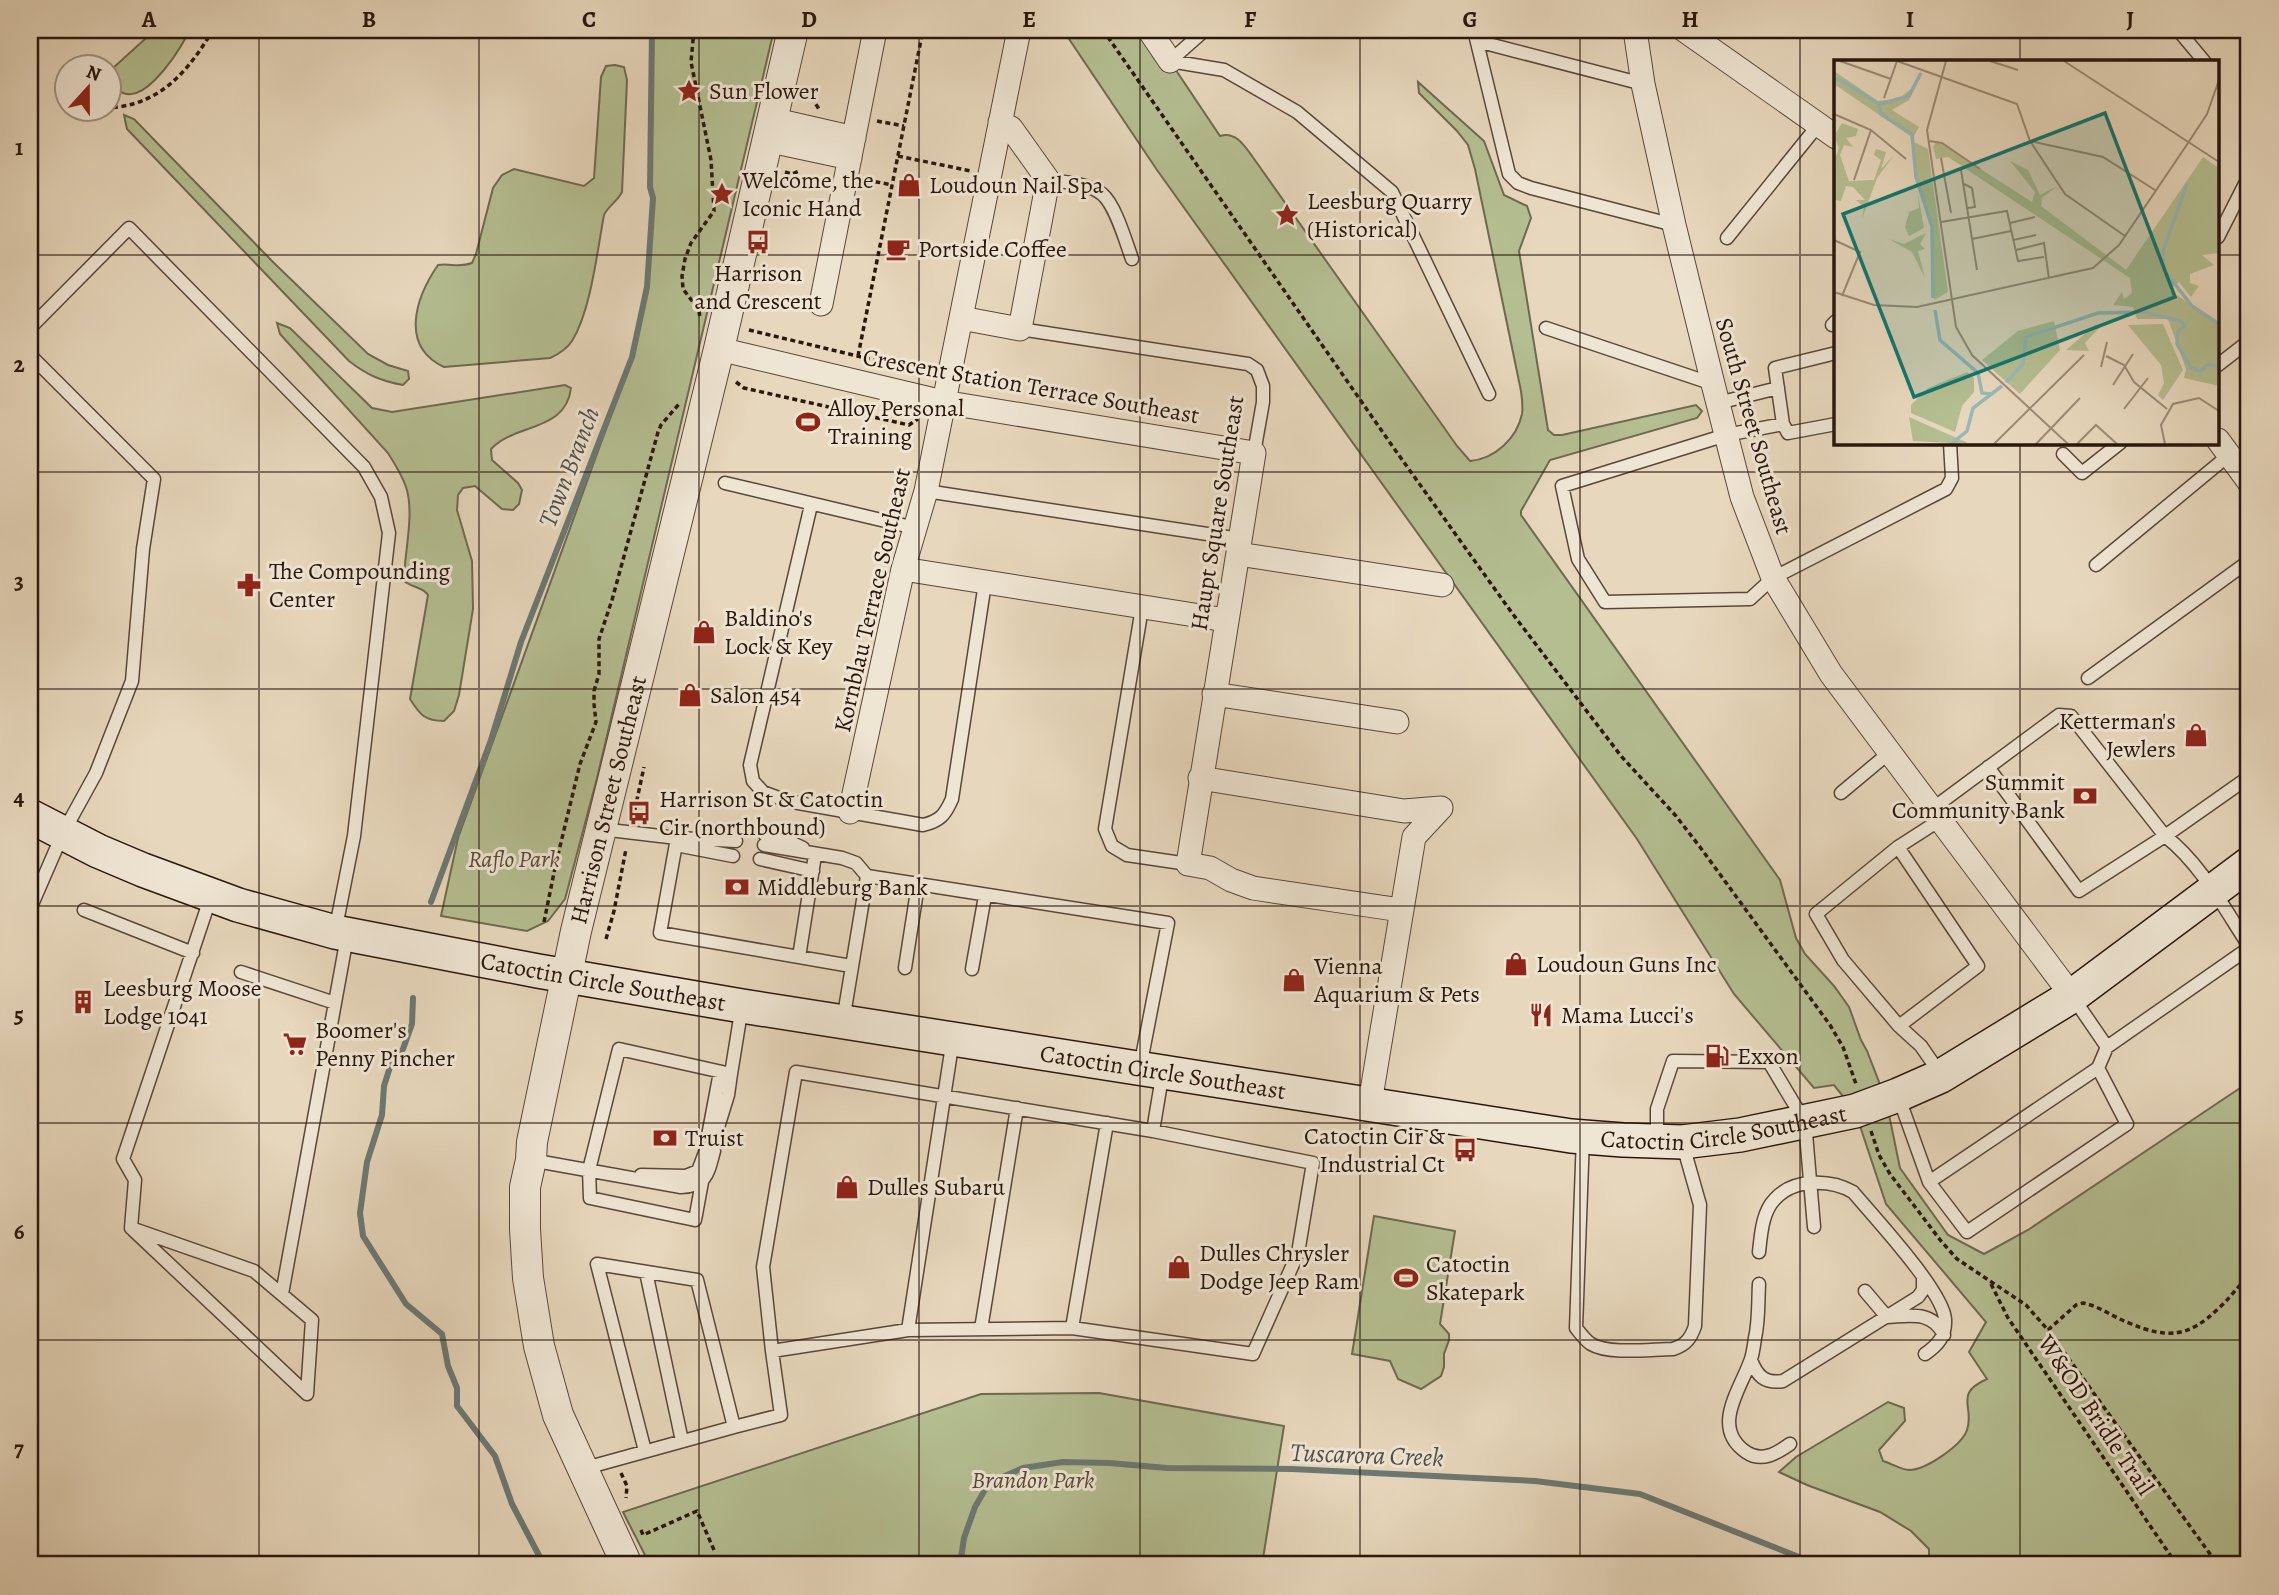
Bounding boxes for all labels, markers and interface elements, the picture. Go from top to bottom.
text: A [141,4,157,35]
text: B [362,4,376,35]
text: C [582,4,596,35]
text: D [801,4,817,35]
text: E [1022,4,1036,35]
text: F [1244,4,1257,35]
text: G [1462,4,1478,35]
text: H [1681,4,1699,35]
text: I [1906,4,1914,35]
text: J [2126,4,2134,35]
north arrow [52,52,122,122]
text: N [83,58,105,88]
inset map [1834,60,2220,444]
place label: Sun Flower [709,75,819,107]
place icon: Sun Flower [675,77,703,105]
text: 1 [15,132,23,163]
place label: Welcome, the Iconic Hand [741,164,874,224]
place label: Loudoun Nail Spa [929,169,1105,201]
shop icon: Loudoun Nail Spa [895,171,923,199]
place icon: Welcome, the Iconic Hand [708,180,736,208]
place label: Leesburg Quarry (Historical) [1307,185,1472,245]
place icon: Leesburg Quarry (Historical) [1273,201,1301,229]
bus stop icon: Harrison and Crescent [744,228,772,256]
place label: Portside Coffee [918,233,1067,265]
cafe icon: Portside Coffee [884,235,912,263]
place label: Harrison and Crescent [694,257,822,317]
street label: South Street Southeast [1708,314,1800,538]
street label: Crescent Station Terrace Southeast [860,341,1202,431]
text: 2 [13,349,25,380]
place label: Alloy Personal Training [827,392,964,452]
street label: Haupt Square Southeast [1183,393,1251,633]
water label: Town Branch [530,402,608,532]
sports icon: Alloy Personal Training [794,408,822,436]
street label: Kornblau Terrace Southeast [826,465,918,735]
place label: The Compounding Center [269,555,450,615]
text: 3 [14,566,24,597]
pharmacy icon: The Compounding Center [235,571,263,599]
place label: Baldino's Lock & Key [724,602,833,662]
shop icon: Baldino's Lock & Key [690,618,718,646]
street label: Harrison Street Southeast [562,672,654,927]
place label: Salon 454 [710,679,801,711]
shop icon: Salon 454 [676,681,704,709]
place label: Ketterman's Jewlers [2059,705,2176,765]
shop icon: Ketterman's Jewlers [2182,721,2210,749]
place label: Summit Community Bank [1892,766,2065,826]
text: 4 [14,782,25,813]
bank icon: Summit Community Bank [2071,782,2099,810]
place label: Harrison St & Catoctin Cir (northbound) [659,783,884,843]
bus stop icon: Harrison St & Catoctin Cir (northbound) [625,799,653,827]
park label: Raflo Park [468,843,560,875]
place label: Middleburg Bank [757,871,928,903]
bank icon: Middleburg Bank [723,873,751,901]
street label: Catoctin Circle Southeast [478,944,728,1019]
place label: Loudoun Guns Inc [1536,948,1717,980]
place label: Vienna Aquarium & Pets [1313,950,1480,1010]
shop icon: Loudoun Guns Inc [1502,950,1530,978]
shop icon: Vienna Aquarium & Pets [1280,966,1308,994]
place label: Leesburg Moose Lodge 1041 [103,972,262,1032]
building icon: Leesburg Moose Lodge 1041 [69,988,97,1016]
text: 5 [14,999,24,1030]
place label: Mama Lucci's [1561,999,1694,1031]
restaurant icon: Mama Lucci's [1527,1001,1555,1029]
place label: Boomer's Penny Pincher [315,1014,455,1074]
supermarket icon: Boomer's Penny Pincher [281,1030,309,1058]
street label: Catoctin Circle Southeast [1038,1037,1288,1107]
place label: Exxon [1737,1040,1799,1072]
fuel station icon: Exxon [1703,1042,1731,1070]
street label: Catoctin Circle Southeast [1599,1097,1849,1158]
place label: Catoctin Cir & Industrial Ct [1304,1120,1445,1180]
place label: Truist [685,1122,744,1154]
bank icon: Truist [651,1124,679,1152]
bus stop icon: Catoctin Cir & Industrial Ct [1451,1136,1479,1164]
place label: Dulles Subaru [867,1171,1005,1203]
shop icon: Dulles Subaru [833,1173,861,1201]
text: 6 [14,1216,25,1247]
place label: Dulles Chrysler Dodge Jeep Ram [1199,1237,1359,1297]
place label: Catoctin Skatepark [1426,1248,1525,1308]
shop icon: Dulles Chrysler Dodge Jeep Ram [1165,1253,1193,1281]
sports icon: Catoctin Skatepark [1392,1264,1420,1292]
street label: W&OD Bridle Trail [2030,1328,2162,1502]
text: 7 [14,1433,24,1464]
water label: Tuscarora Creek [1290,1435,1444,1475]
park label: Brandon Park [972,1464,1095,1496]

